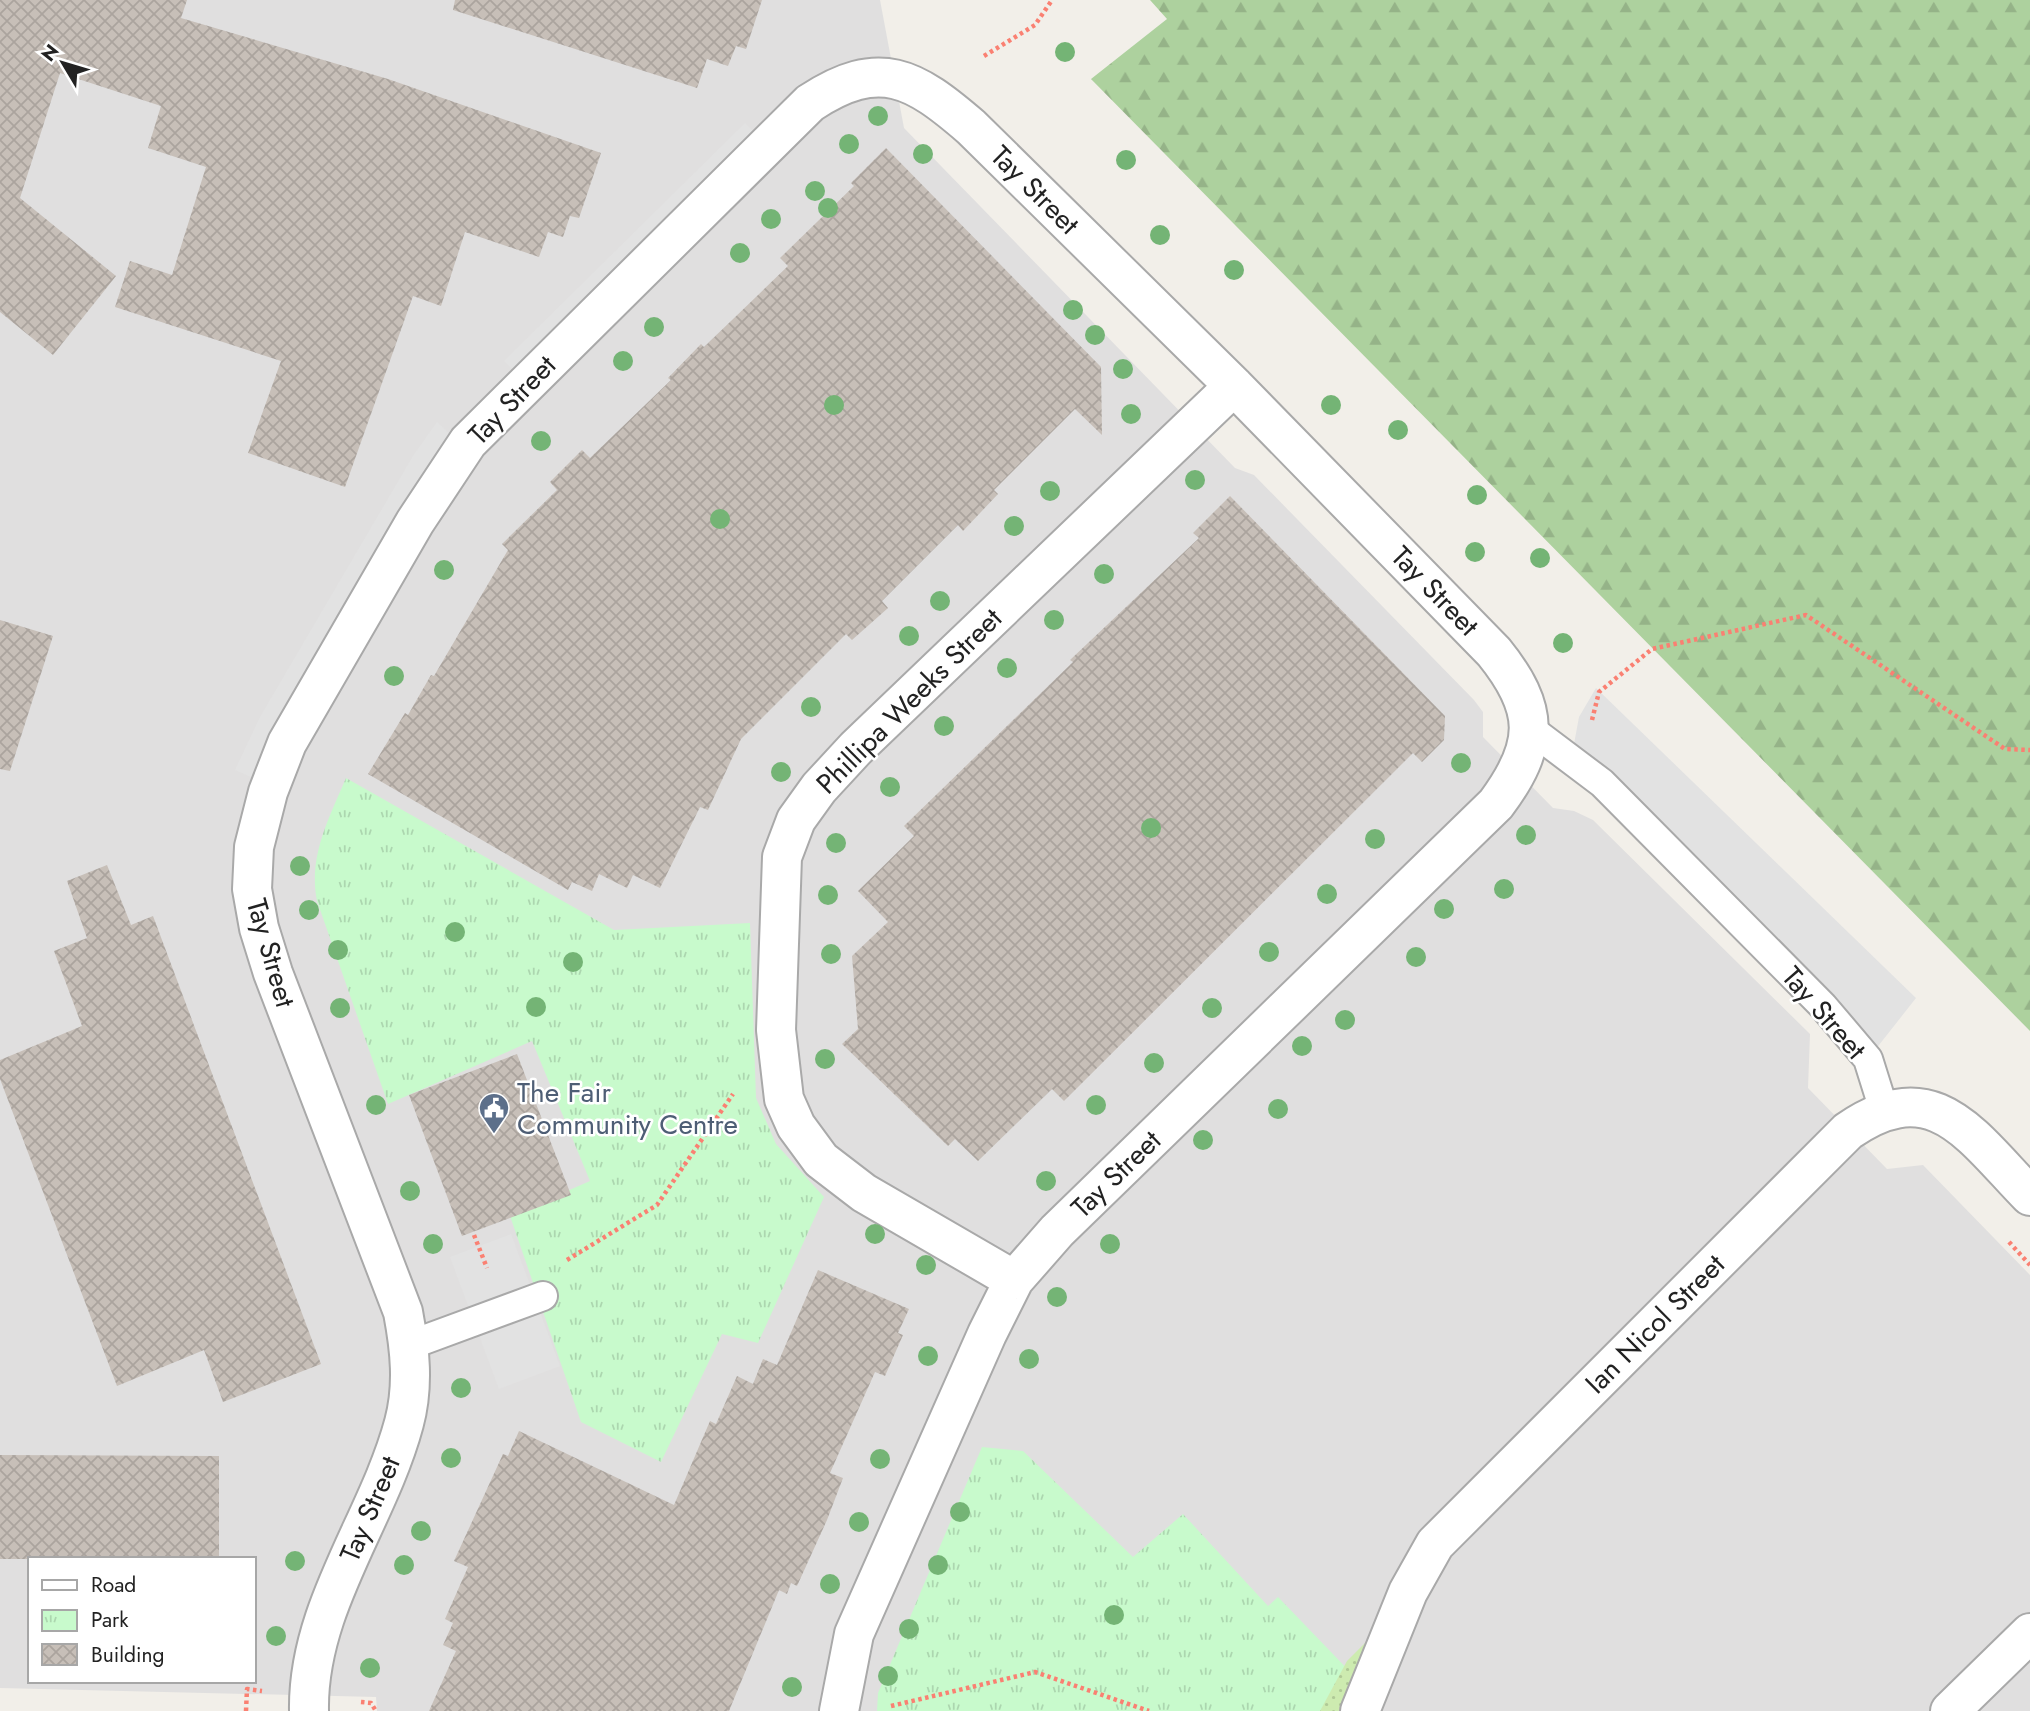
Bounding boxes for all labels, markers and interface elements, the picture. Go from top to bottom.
north arrow [28,28,98,98]
text: N [35,39,65,67]
street label: Tay Street [981,136,1089,244]
street label: Tay Street [459,346,566,454]
street label: Tay Street [1382,537,1489,645]
street label: Phillipa Weeks Street [807,598,1012,803]
street label: Tay Street [236,894,306,1012]
street label: Tay Street [1772,958,1876,1069]
place label: The Fair Community Centre [517,1072,738,1145]
public building icon: The Fair Community Centre [477,1091,511,1135]
street label: Tay Street [1062,1120,1170,1227]
street label: Ian Nicol Street [1576,1245,1734,1403]
street label: Tay Street [329,1450,411,1568]
legend [28,1557,256,1683]
text: Road [91,1570,136,1600]
text: Park [91,1605,129,1635]
text: Building [91,1640,164,1670]

